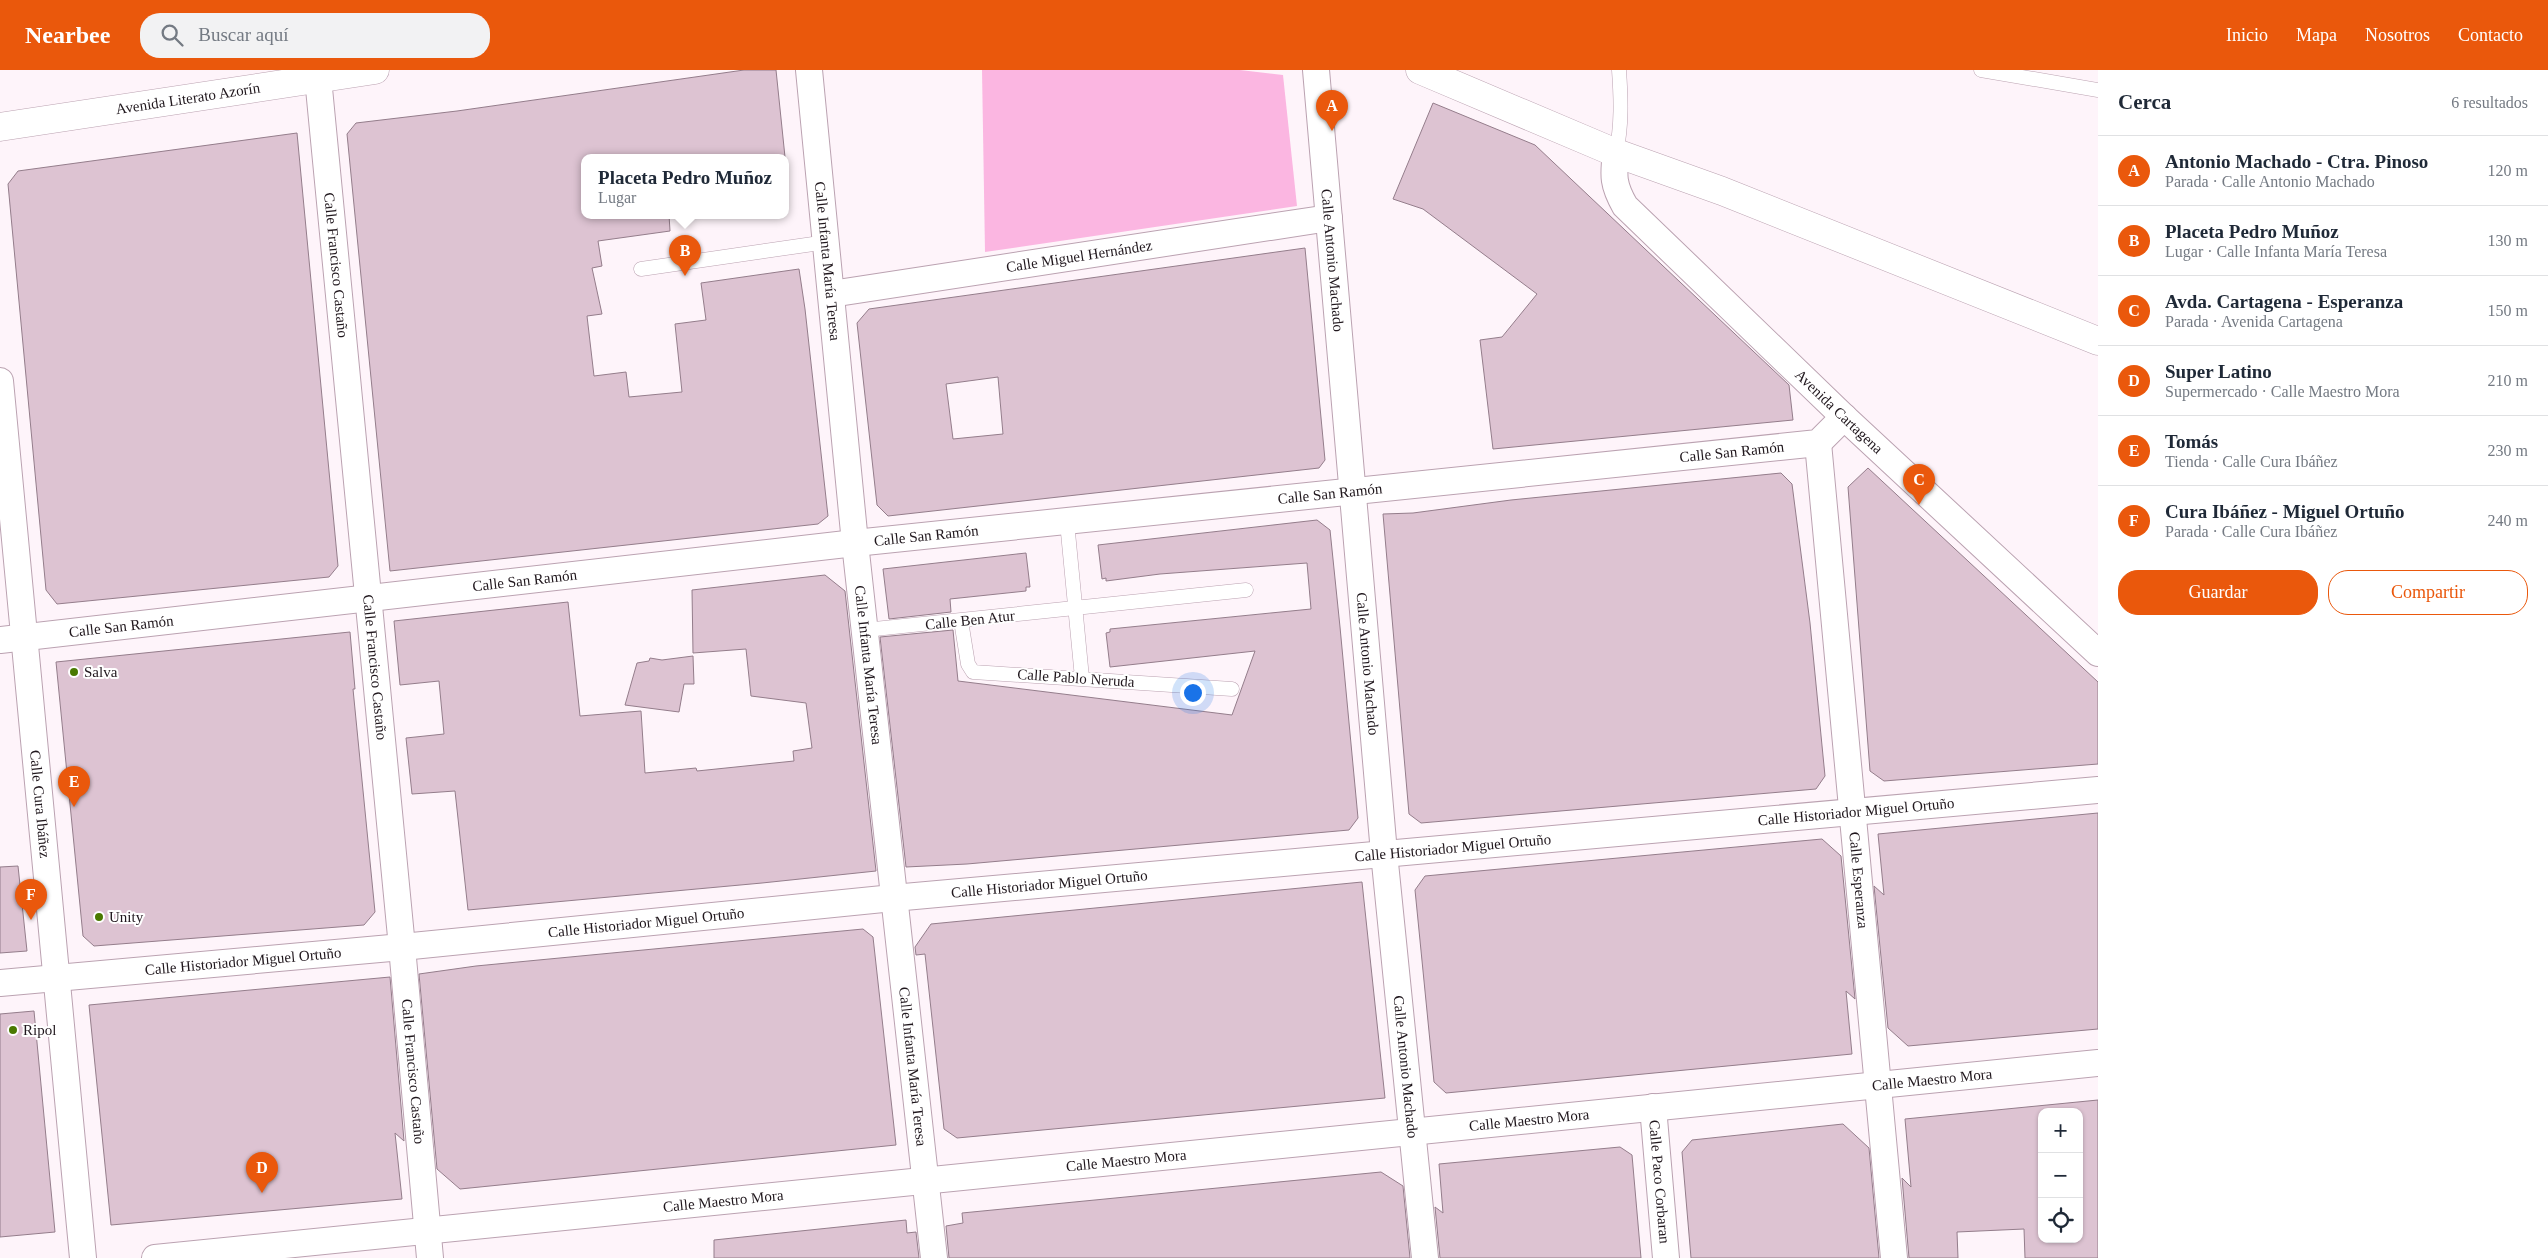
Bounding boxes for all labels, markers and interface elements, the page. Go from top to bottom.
search box [140,13,490,58]
icon: search [158,21,186,49]
text: Nearbee [25,22,110,48]
text: Buscar aquí [198,24,289,45]
text: Inicio [2226,25,2268,45]
text: Mapa [2296,25,2337,45]
text: Nosotros [2365,25,2430,45]
text: Contacto [2458,25,2523,45]
street label: Avenida Literato Azorín [115,80,262,117]
pin: A [1316,90,1348,131]
text: Cerca [2118,90,2171,114]
text: 6 resultados [2451,94,2528,111]
text: Antonio Machado - Ctra. Pinoso [2165,151,2428,172]
popup [581,154,789,219]
text: A [2128,162,2140,179]
text: 120 m [2488,162,2528,179]
text: Placeta Pedro Muñoz [598,167,772,188]
text: Parada · Calle Antonio Machado [2165,173,2375,190]
street label: Calle Infanta María Teresa [812,181,843,342]
street label: Calle Antonio Machado [1318,188,1347,332]
text: Lugar [598,189,636,206]
street label: Calle Francisco Castaño [321,192,351,339]
text: Placeta Pedro Muñoz [2165,221,2339,242]
text: B [2129,232,2139,249]
text: 130 m [2488,232,2528,249]
pin: B [669,235,701,276]
street label: Calle Miguel Hernández [1005,237,1154,275]
text: Lugar · Calle Infanta María Teresa [2165,243,2387,260]
text: Avda. Cartagena - Esperanza [2165,291,2403,312]
text: C [2128,302,2140,319]
text: 150 m [2488,302,2528,319]
text: Parada · Avenida Cartagena [2165,313,2343,330]
text: Super Latino [2165,361,2272,382]
street label: Avenida Cartagena [1792,367,1886,457]
text: D [2128,372,2140,389]
text: 210 m [2488,372,2528,389]
text: Supermercado · Calle Maestro Mora [2165,383,2400,400]
text: Tomás [2165,431,2218,452]
street label: Calle San Ramón [1679,439,1785,465]
text: E [2129,442,2139,459]
text: 230 m [2488,442,2528,459]
text: Tienda · Calle Cura Ibáñez [2165,453,2338,470]
pin: C [1903,464,1935,505]
street label: Calle San Ramón [1277,480,1384,507]
text: Cura Ibáñez - Miguel Ortuño [2165,501,2405,522]
text: F [2129,512,2139,529]
text: 240 m [2488,512,2528,529]
street label: Calle San Ramón [873,522,980,549]
text: Parada · Calle Cura Ibáñez [2165,523,2337,540]
street label: Calle San Ramón [472,567,578,594]
button: Guardar [2118,570,2318,615]
button: Compartir [2328,570,2528,615]
street label: Calle Infanta María Teresa [852,585,885,746]
street label: Calle Antonio Machado [1353,592,1382,736]
street label: Calle Francisco Castaño [360,594,390,741]
street label: Calle Ben Atur [924,607,1016,633]
street label: Calle San Ramón [68,612,175,640]
place label: Salva [84,664,118,680]
marker: Salva [68,666,80,678]
street label: Calle Pablo Neruda [1017,666,1135,690]
your location [1180,680,1206,706]
street label: Calle Cura Ibáñez [27,749,53,859]
pin: E [58,766,90,807]
street label: Calle Historiador Miguel Ortuño [1757,795,1955,828]
street label: Calle Historiador Miguel Ortuño [1354,831,1552,865]
street label: Calle Esperanza [1846,831,1871,930]
street label: Calle Historiador Miguel Ortuño [950,867,1148,901]
pin: F [15,879,47,920]
street label: Calle Historiador Miguel Ortuño [547,905,745,940]
place label: Unity [109,909,144,925]
marker: Unity [93,911,105,923]
street label: Calle Historiador Miguel Ortuño [144,944,342,978]
street label: Calle Infanta María Teresa [896,986,930,1147]
street label: Calle Antonio Machado [1390,995,1421,1139]
street label: Calle Francisco Castaño [399,998,428,1145]
place label: Ripol [23,1022,56,1038]
marker: Ripol [7,1024,19,1036]
street label: Calle Maestro Mora [1871,1066,1993,1094]
street label: Calle Maestro Mora [1468,1106,1590,1134]
map controls [2038,1108,2083,1243]
button: + [2038,1108,2083,1153]
street label: Calle Paco Corbaran [1646,1119,1673,1245]
street label: Calle Maestro Mora [1065,1147,1187,1175]
pin: D [246,1152,278,1193]
button: − [2038,1153,2083,1198]
street label: Calle Maestro Mora [662,1187,784,1215]
button: locate [2038,1198,2083,1243]

